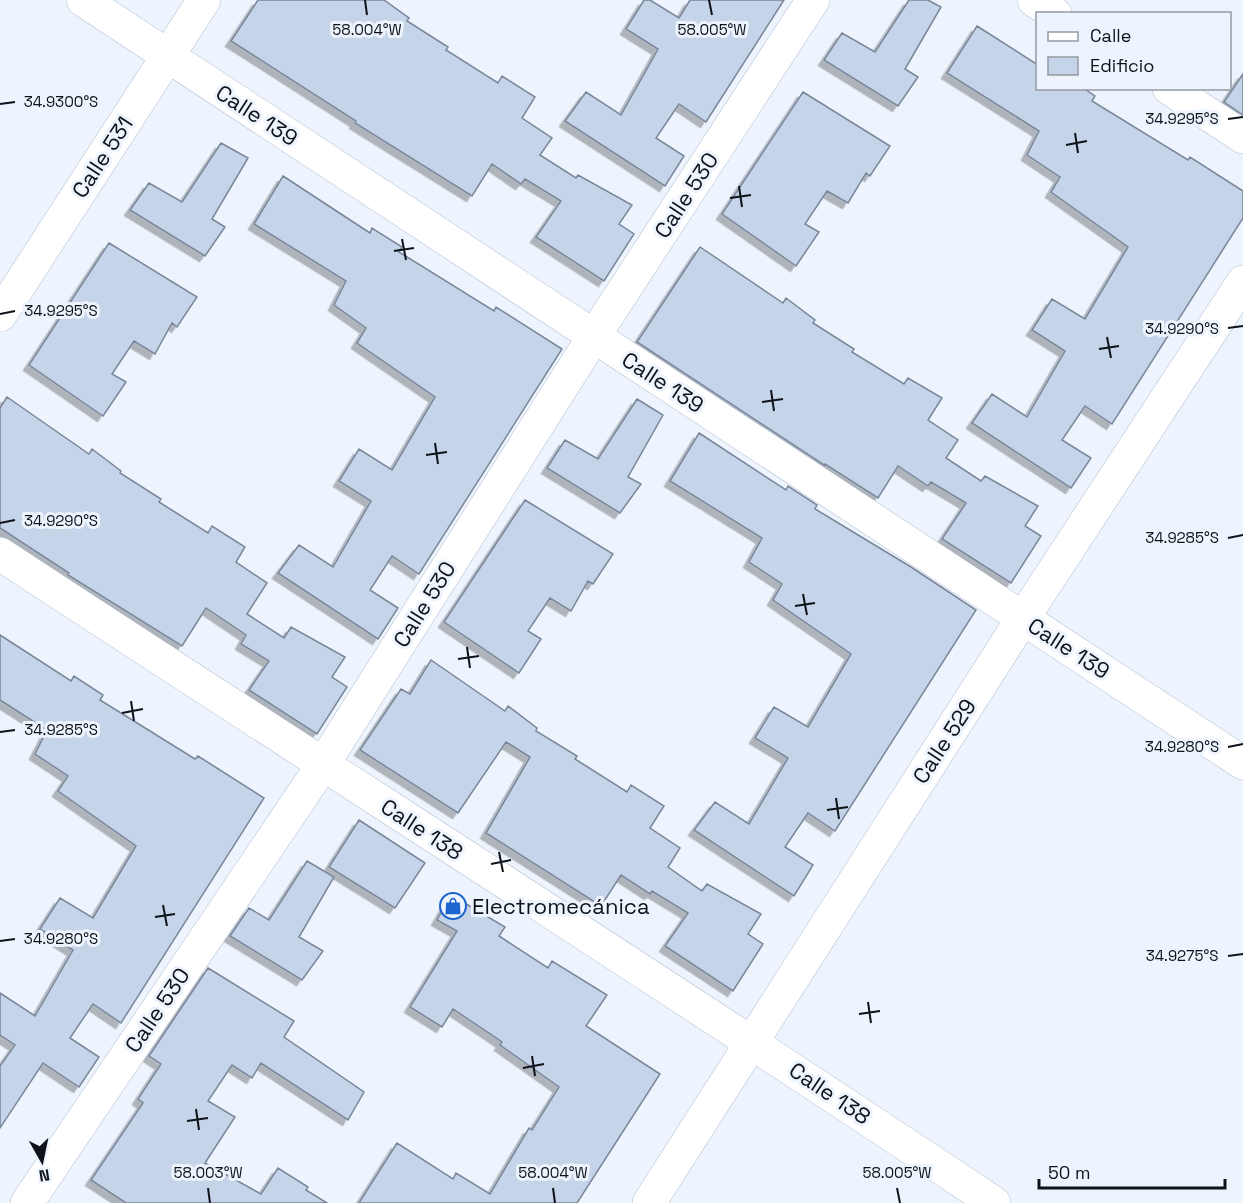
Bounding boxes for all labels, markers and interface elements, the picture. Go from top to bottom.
legend [1036,12,1231,90]
text: 58.004°W [332,20,402,39]
text: 58.005°W [678,20,746,39]
text: Calle [1090,24,1131,47]
text: Edificio [1090,54,1154,77]
street label: Calle 139 [211,78,303,152]
text: 34.9300°S [24,92,98,111]
text: 34.9295°S [1145,109,1219,128]
street label: Calle 531 [65,111,139,203]
street label: Calle 530 [648,147,724,243]
text: 34.9295°S [24,301,98,320]
text: 34.9290°S [1145,319,1219,338]
street label: Calle 139 [617,345,709,419]
text: 34.9290°S [24,511,98,530]
text: 34.9285°S [1145,528,1219,547]
street label: Calle 530 [386,556,462,652]
street label: Calle 139 [1023,611,1115,685]
street label: Calle 529 [906,693,982,789]
text: 34.9285°S [24,720,98,739]
text: 34.9280°S [1145,737,1219,756]
street label: Calle 138 [376,792,468,866]
shop icon: Electromecánica [438,891,468,921]
place label: Electromecánica [472,892,650,920]
text: 34.9280°S [24,929,98,948]
text: 34.9275°S [1146,946,1218,965]
street label: Calle 530 [118,962,196,1058]
street label: Calle 138 [784,1056,876,1130]
north arrow [12,1131,72,1191]
scale bar [1039,1152,1225,1190]
text: 50 m [1048,1161,1090,1184]
text: 58.003°W [173,1163,243,1182]
text: 58.004°W [518,1163,588,1182]
text: 58.005°W [863,1163,931,1182]
text: N [37,1164,51,1187]

